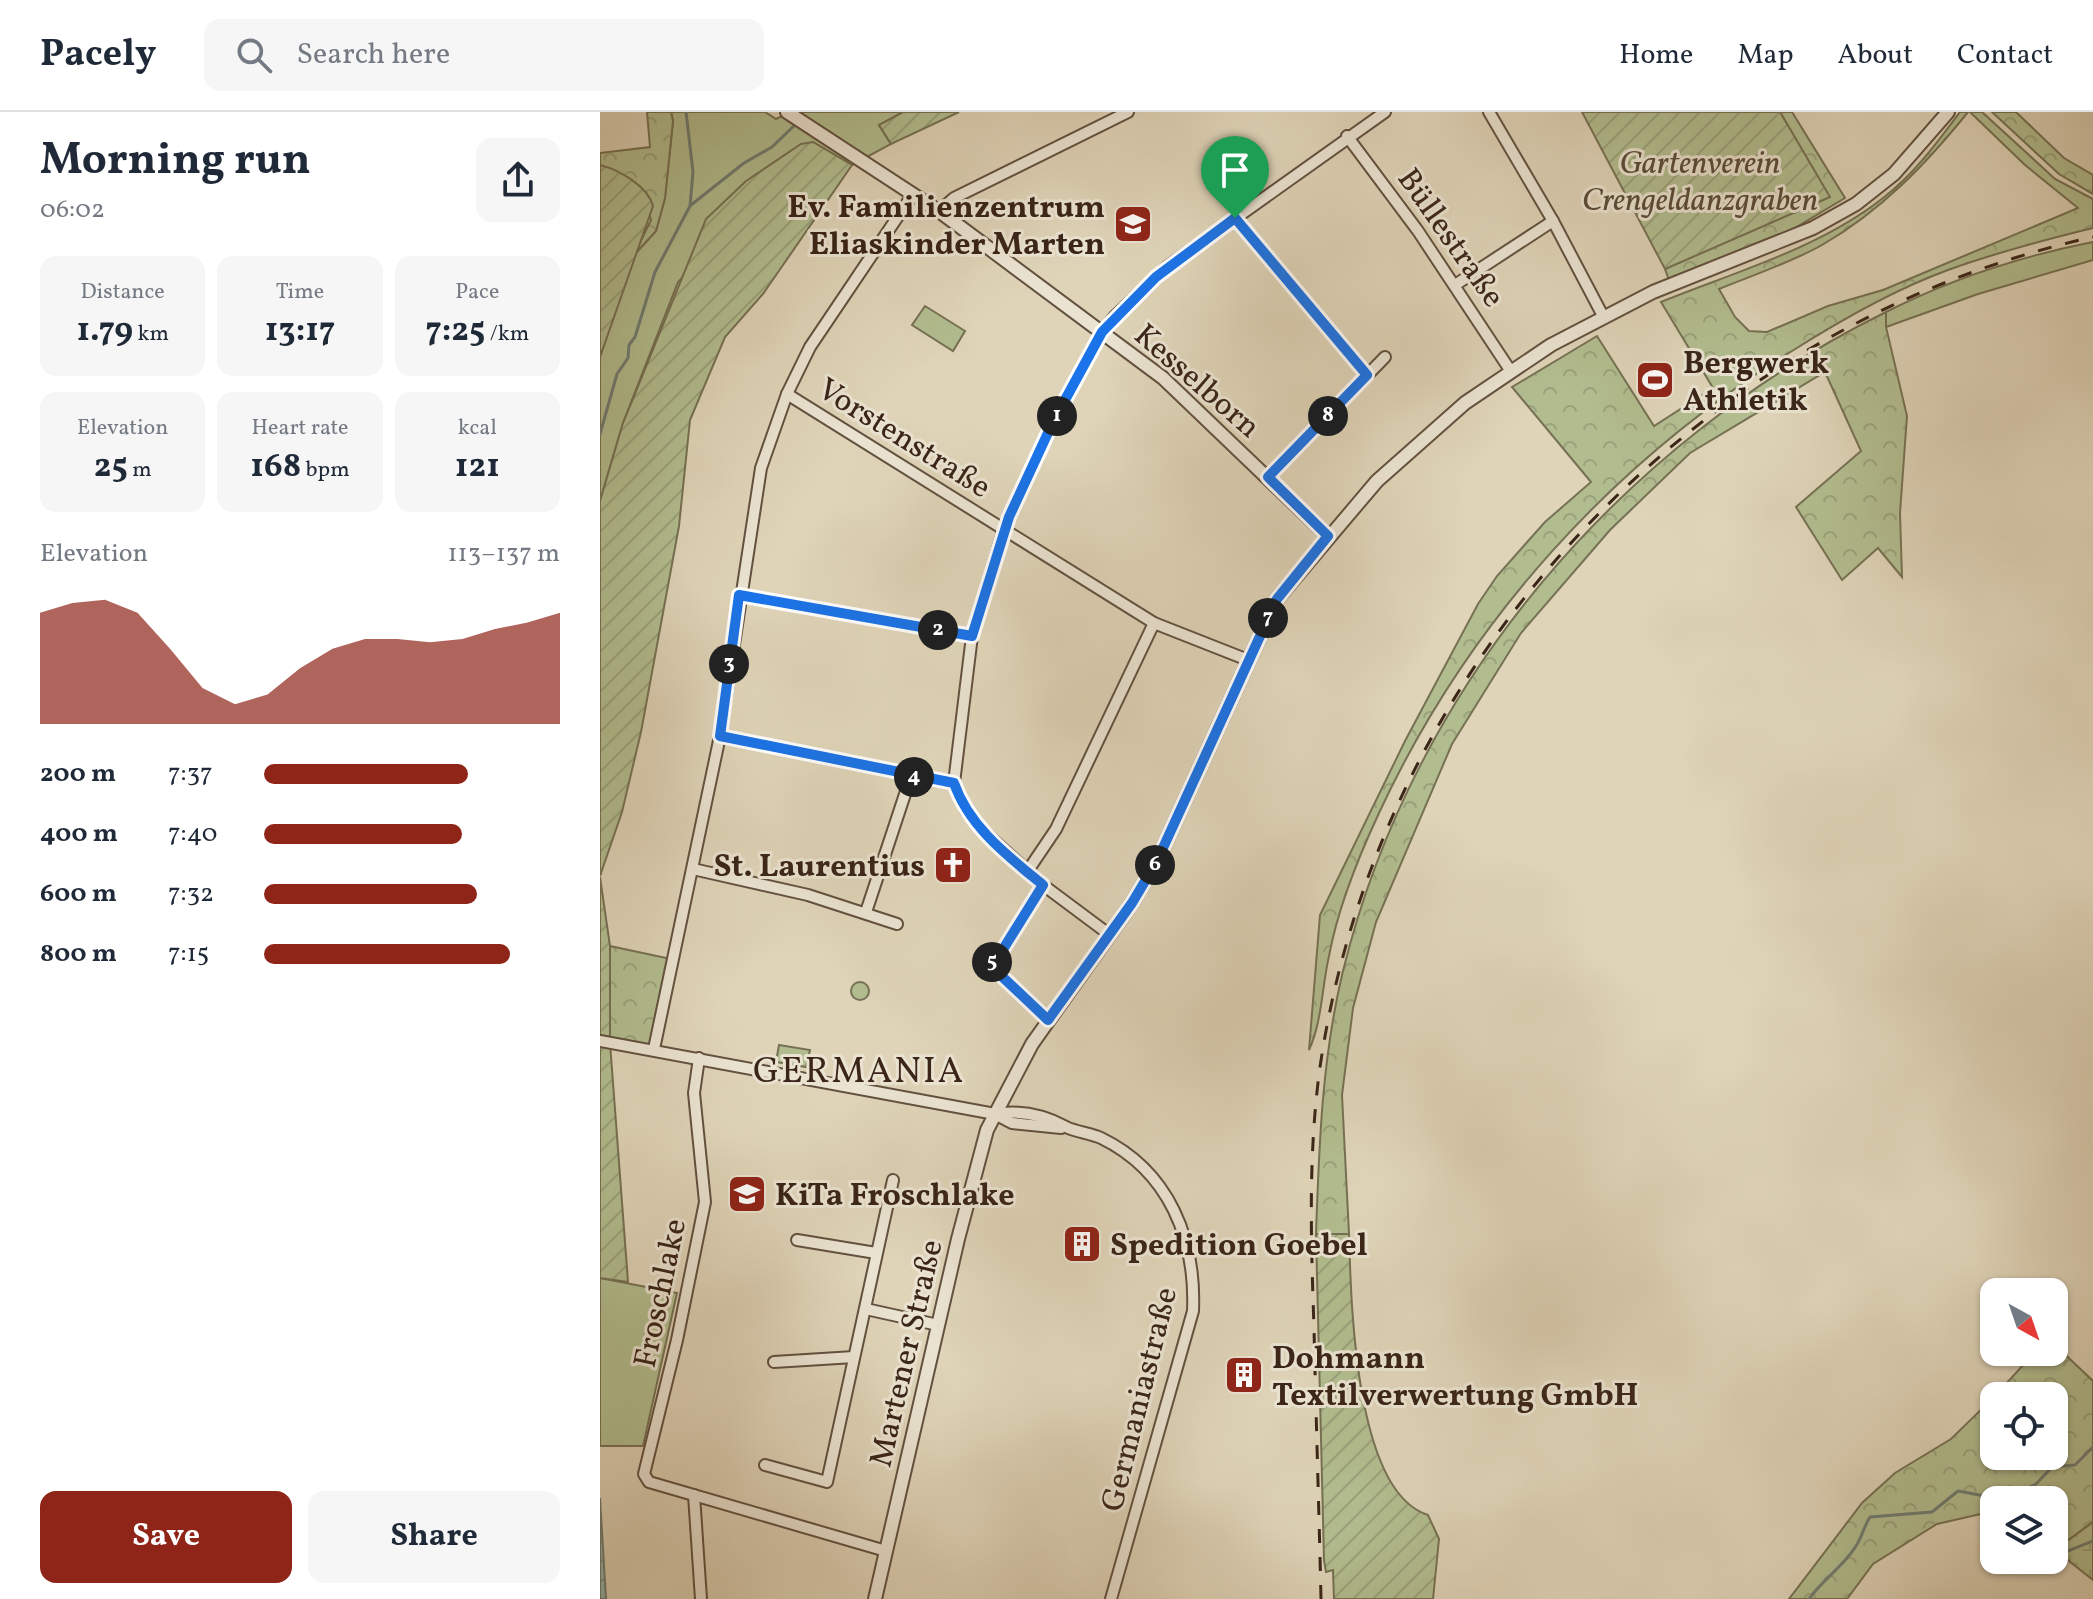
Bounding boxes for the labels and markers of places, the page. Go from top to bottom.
pin [1201,136,1269,218]
place label: Ev. Familienzentrum Eliaskinder Marten [787,187,1105,268]
school or university icon: Ev. Familienzentrum Eliaskinder Marten [1112,203,1154,245]
place label: Bergwerk Athletik [1683,343,1829,424]
sports icon: Bergwerk Athletik [1634,359,1676,401]
pin: 1 [1037,396,1077,436]
pin: 8 [1308,396,1348,436]
pin: 7 [1248,598,1288,638]
pin: 2 [918,610,958,650]
pin: 3 [709,644,749,684]
pin: 4 [894,757,934,797]
church icon: St. Laurentius [932,844,974,886]
pin: 6 [1135,845,1175,885]
place label: St. Laurentius [714,846,925,890]
pin: 5 [972,942,1012,982]
school or university icon: KiTa Froschlake [726,1173,768,1215]
place label: KiTa Froschlake [775,1175,1015,1219]
building icon: Spedition Goebel [1061,1223,1103,1265]
place label: Spedition Goebel [1110,1225,1368,1269]
place label: Dohmann Textilverwertung GmbH [1272,1338,1639,1419]
building icon: Dohmann Textilverwertung GmbH [1223,1354,1265,1396]

